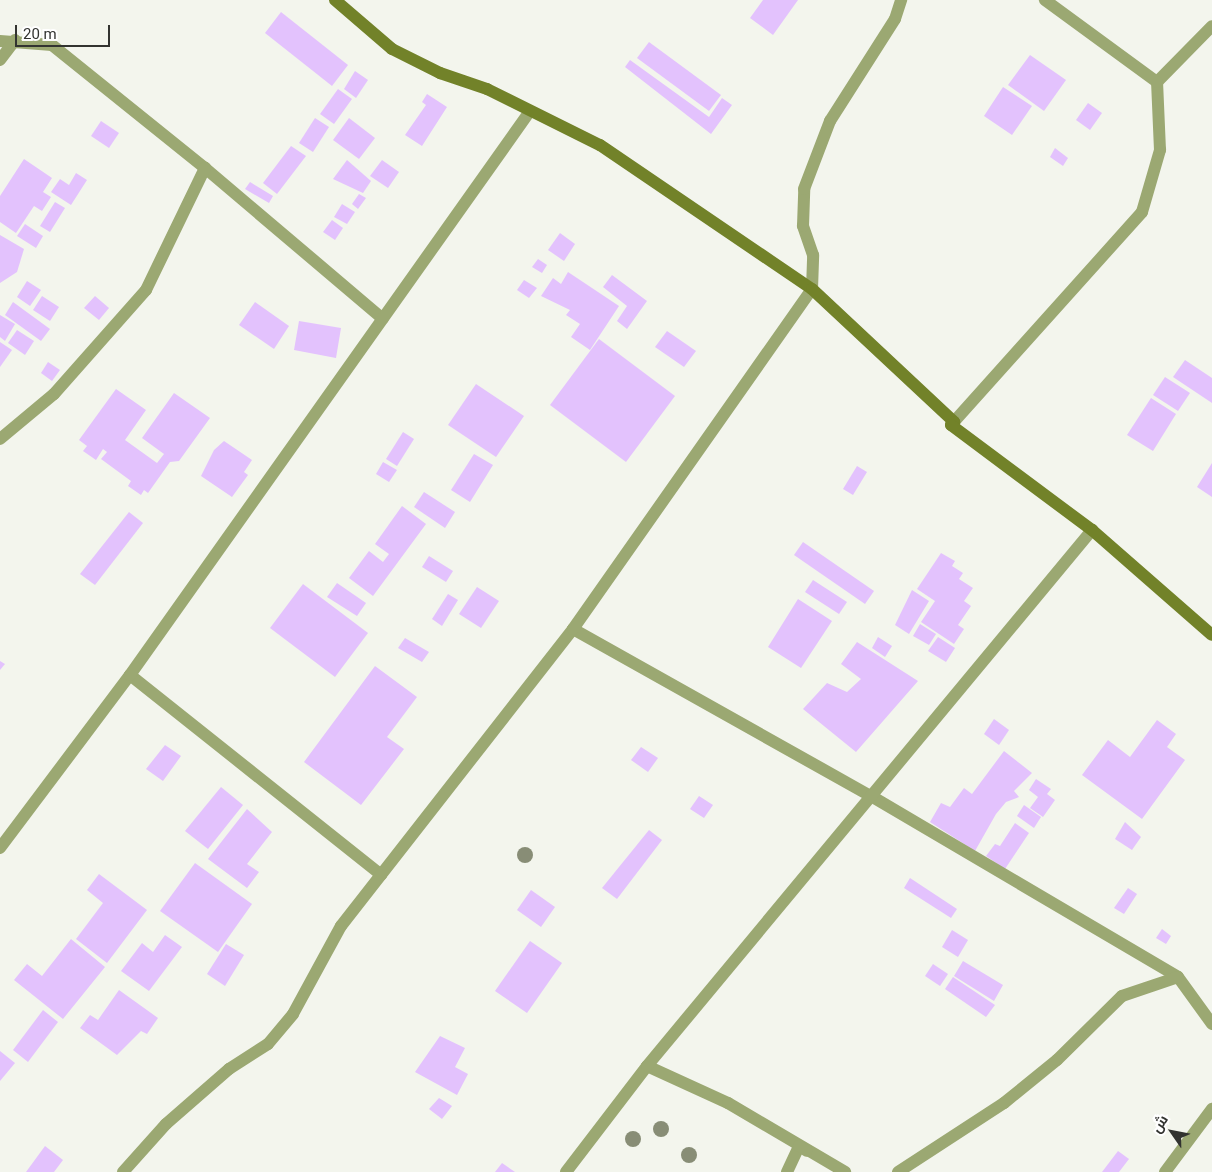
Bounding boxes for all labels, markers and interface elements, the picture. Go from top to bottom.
scale bar [18,15,112,47]
text: 20 m [23,25,57,43]
north arrow [1147,1107,1197,1157]
text: ش [1148,1112,1171,1136]

